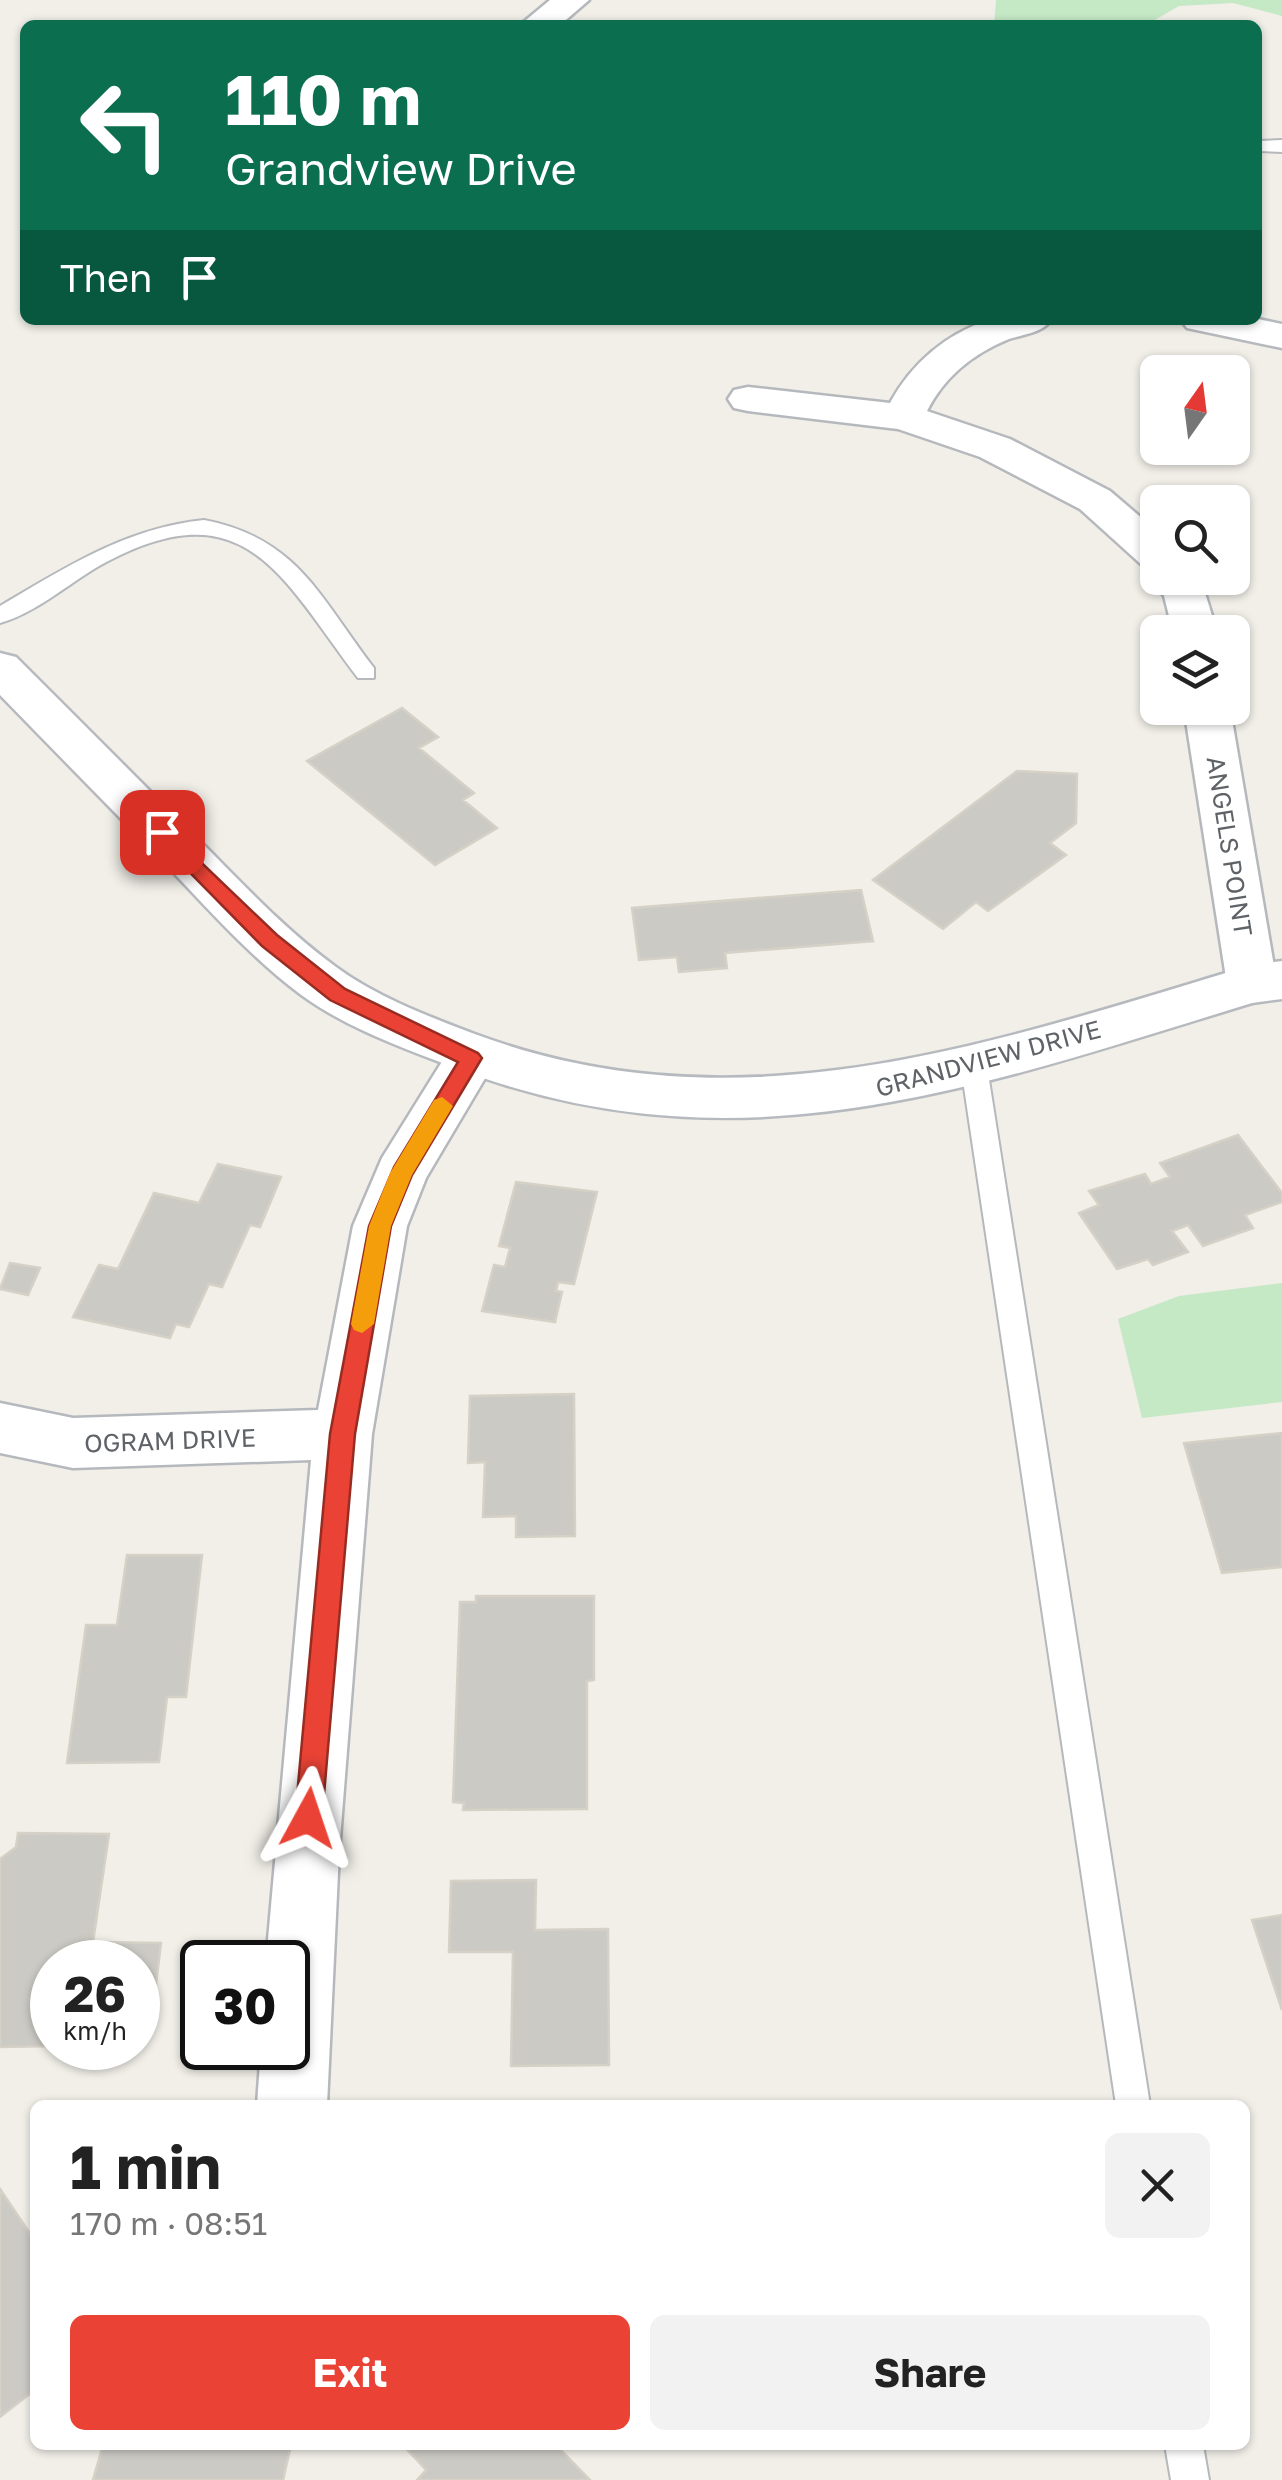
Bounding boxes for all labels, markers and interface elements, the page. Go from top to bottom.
text: 110 m [225,56,421,140]
icon: left [60,60,190,190]
text: Grandview Drive [225,141,577,195]
icon: arrive [172,250,227,305]
text: Then [60,255,152,300]
north arrow [1140,355,1250,465]
map controls [1140,355,1250,725]
button: search [1140,485,1250,595]
button: layers [1140,615,1250,725]
street label: ANGELS POINT [1200,754,1260,938]
pin [120,790,205,875]
icon: arrive [135,805,190,860]
street label: GRANDVIEW DRIVE [872,1013,1104,1103]
street label: OGRAM DRIVE [84,1422,256,1458]
position arrow [256,1766,360,1870]
speed limit sign: 30 [180,1940,310,2070]
text: 26 [64,1963,126,2023]
text: km/h [63,2015,127,2046]
text: 1 min [70,2130,221,2202]
button: close [1105,2133,1210,2238]
text: 170 m · 08:51 [70,2204,267,2242]
button: Exit [70,2315,630,2430]
button: Share [650,2315,1210,2430]

